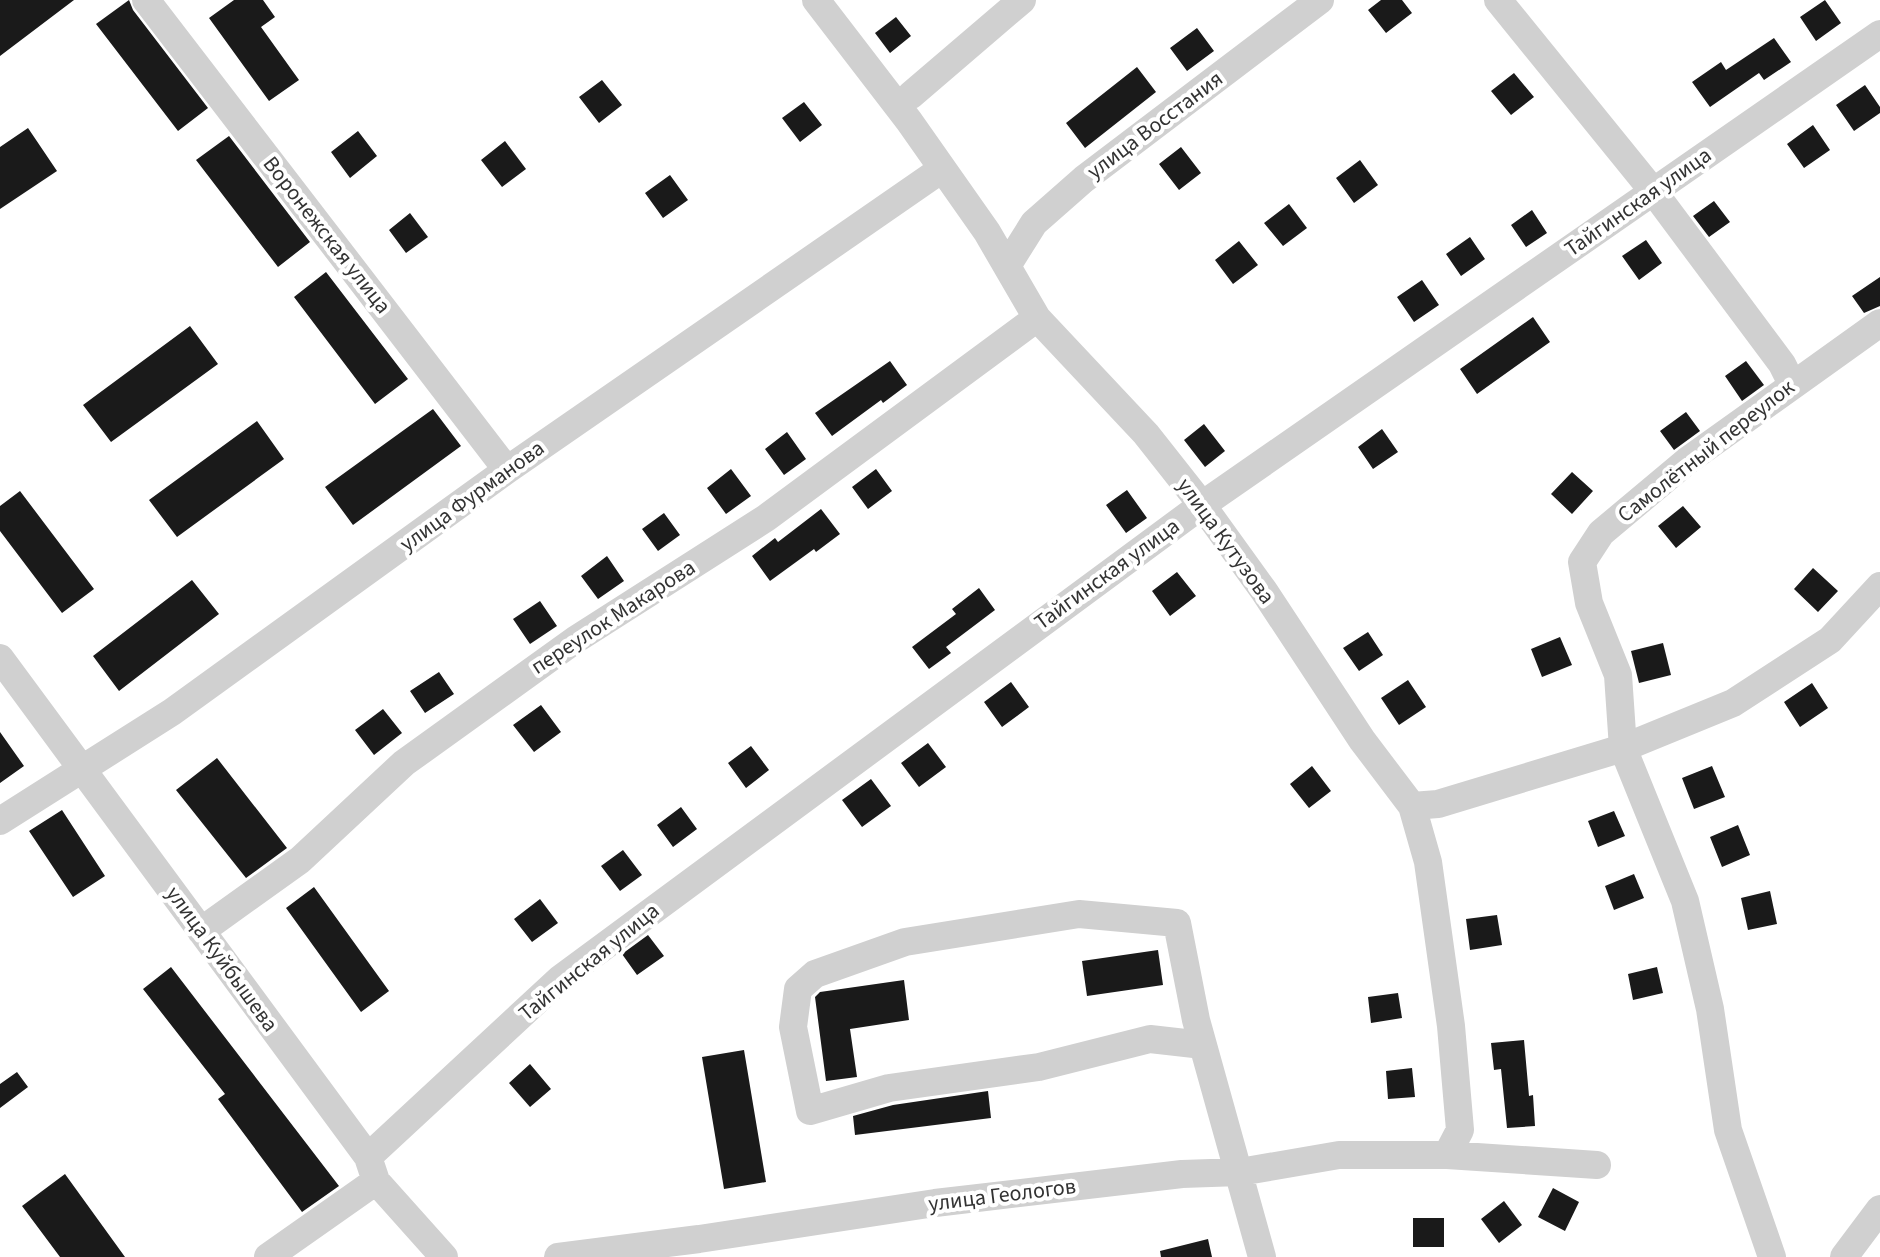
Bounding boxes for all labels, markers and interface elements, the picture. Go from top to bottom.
street label: улица Восстания [1080,63,1230,187]
street label: Тайгинская улица [1558,139,1718,265]
street label: Воронежская улица [255,149,399,321]
street label: Самолётный переулок [1611,372,1801,530]
street label: улица Фурманова [393,432,551,560]
street label: улица Кутузова [1169,471,1283,611]
street label: Тайгинская улица [1028,510,1186,638]
street label: переулок Макарова [524,552,702,682]
street label: улица Куйбышева [158,879,286,1039]
street label: Тайгинская улица [512,895,666,1029]
street label: улица Геологов [926,1170,1078,1220]

